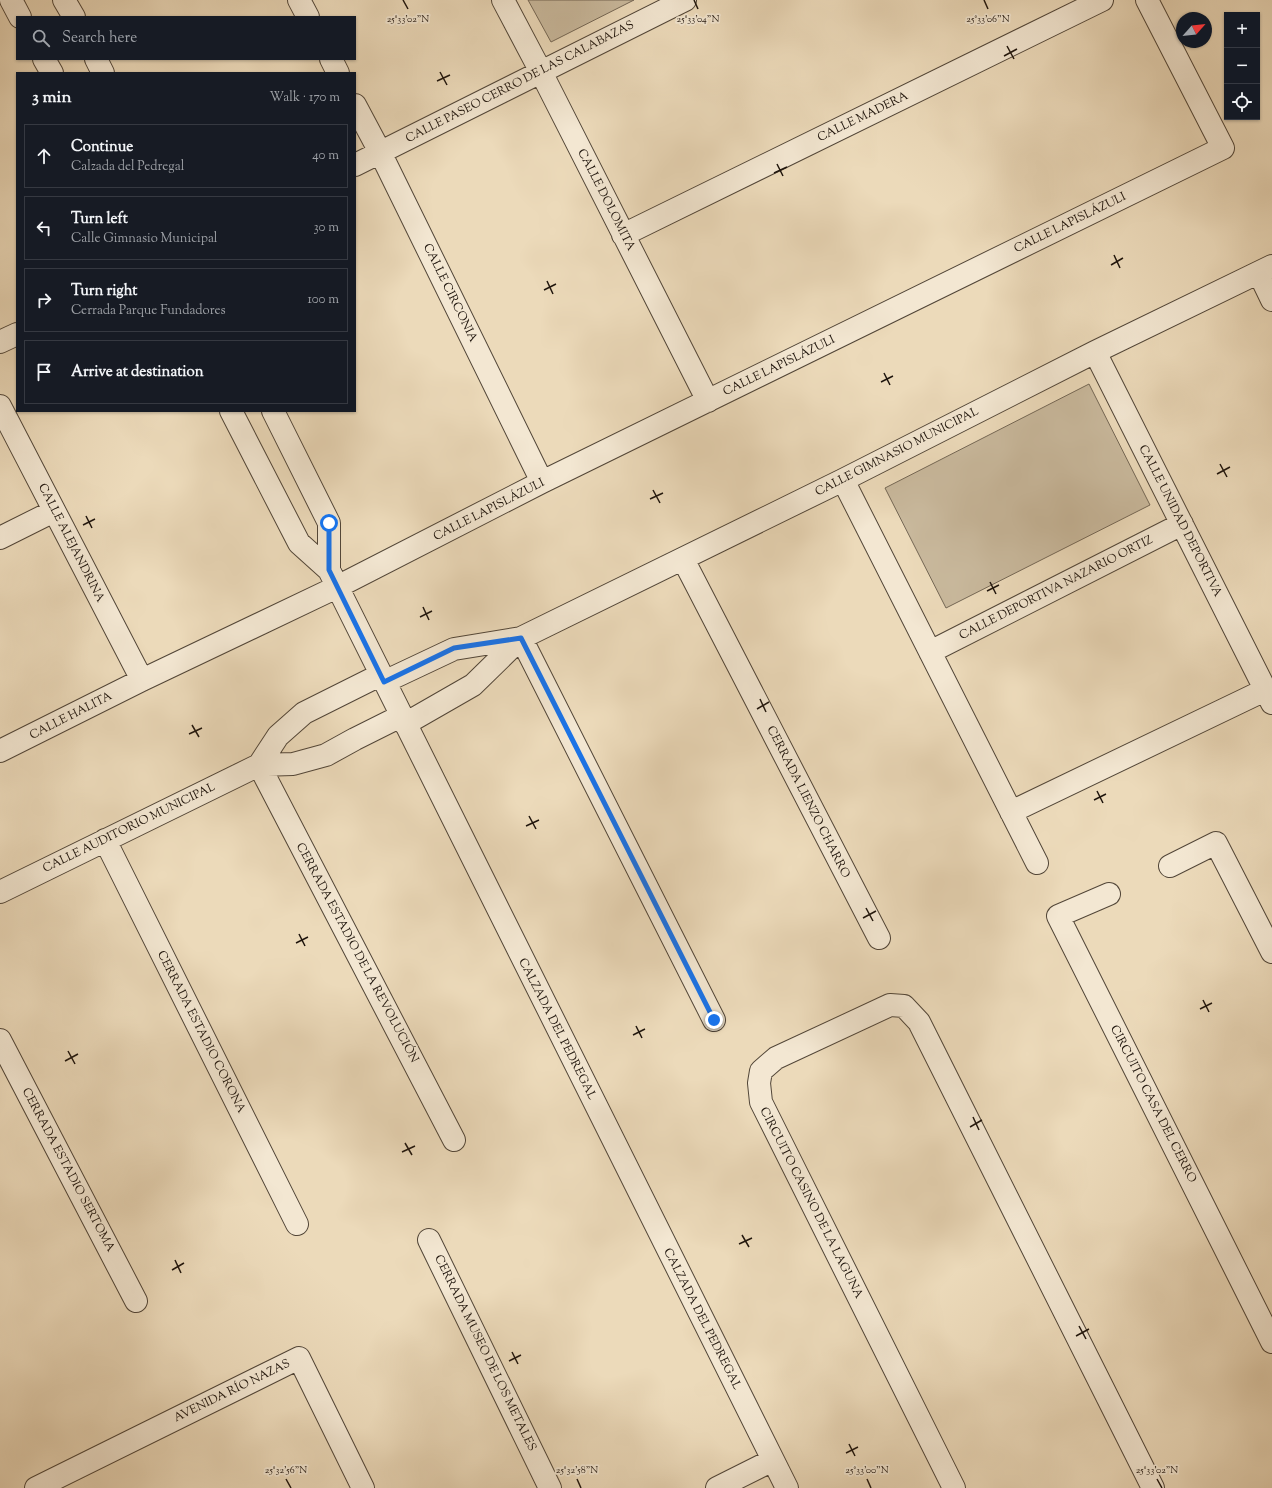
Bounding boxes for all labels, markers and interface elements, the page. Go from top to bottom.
text: 25°33'02"N [387,12,429,27]
text: 25°33'04"N [677,12,719,27]
text: 25°33'06"N [966,12,1010,27]
north arrow [1176,12,1212,48]
map controls [1224,12,1260,120]
button: + [1224,12,1260,48]
search box [16,16,356,60]
street label: CALLE PASEO CERRO DE LAS CALABAZAS [403,16,637,148]
icon: search [30,27,52,49]
text: Search here [62,28,137,49]
button: − [1224,48,1260,84]
button: locate [1224,84,1260,120]
text: 3 min [32,86,71,110]
street label: CALLE MADERA [815,87,912,147]
text: Walk · 170 m [270,89,340,107]
text: Continue [71,137,133,158]
icon: ahead [33,145,55,167]
street label: CALLE DOLOMITA [572,146,640,254]
text: 40 m [312,147,339,165]
text: Calzada del Pedregal [71,158,184,176]
street label: CALLE LAPISLÁZULI [1011,188,1129,258]
text: Turn left [71,209,128,230]
icon: left [33,217,55,239]
text: 30 m [313,219,339,237]
text: Calle Gimnasio Municipal [71,230,218,248]
street label: CALLE CIRCONIA [418,240,482,346]
text: Turn right [71,281,137,302]
icon: right [33,289,55,311]
text: 100 m [307,291,339,309]
text: Cerrada Parque Fundadores [71,302,226,320]
street label: CALLE LAPISLÁZULI [720,331,838,401]
icon: arrive [33,361,55,383]
text: Arrive at destination [71,362,204,383]
street label: CALLE GIMNASIO MUNICIPAL [812,403,982,501]
street label: CALLE UNIDAD DEPORTIVA [1134,442,1226,600]
street label: CALLE LAPISLÁZULI [430,474,548,546]
street label: CALLE ALEJANDRINA [33,480,109,606]
route start [320,514,338,532]
street label: CALLE DEPORTIVA NAZARIO ORTIZ [956,531,1156,645]
street label: CALLE HALITA [26,687,116,745]
street label: CERRADA LIENZO CHARRO [762,723,854,881]
street label: CALLE AUDITORIO MUNICIPAL [40,778,218,878]
street label: CERRADA ESTADIO DE LA REVOLUCIÓN [291,840,423,1067]
street label: CERRADA ESTADIO CORONA [152,948,250,1117]
street label: CALZADA DEL PEDREGAL [513,955,601,1103]
route end [705,1011,723,1029]
street label: CIRCUITO CASA DEL CERRO [1105,1022,1201,1186]
street label: CERRADA ESTADIO SERTOMA [17,1084,119,1256]
street label: CIRCUITO CASINO DE LA LAGUNA [755,1104,867,1302]
street label: CALZADA DEL PEDREGAL [658,1245,746,1393]
street label: CERRADA MUSEO DE LOS METALES [429,1252,541,1454]
street label: AVENIDA RÍO NAZAS [171,1355,293,1427]
text: 25°32'56"N [265,1463,307,1478]
text: 25°32'58"N [556,1463,598,1478]
text: 25°33'00"N [845,1463,889,1478]
text: 25°33'02"N [1136,1463,1178,1478]

